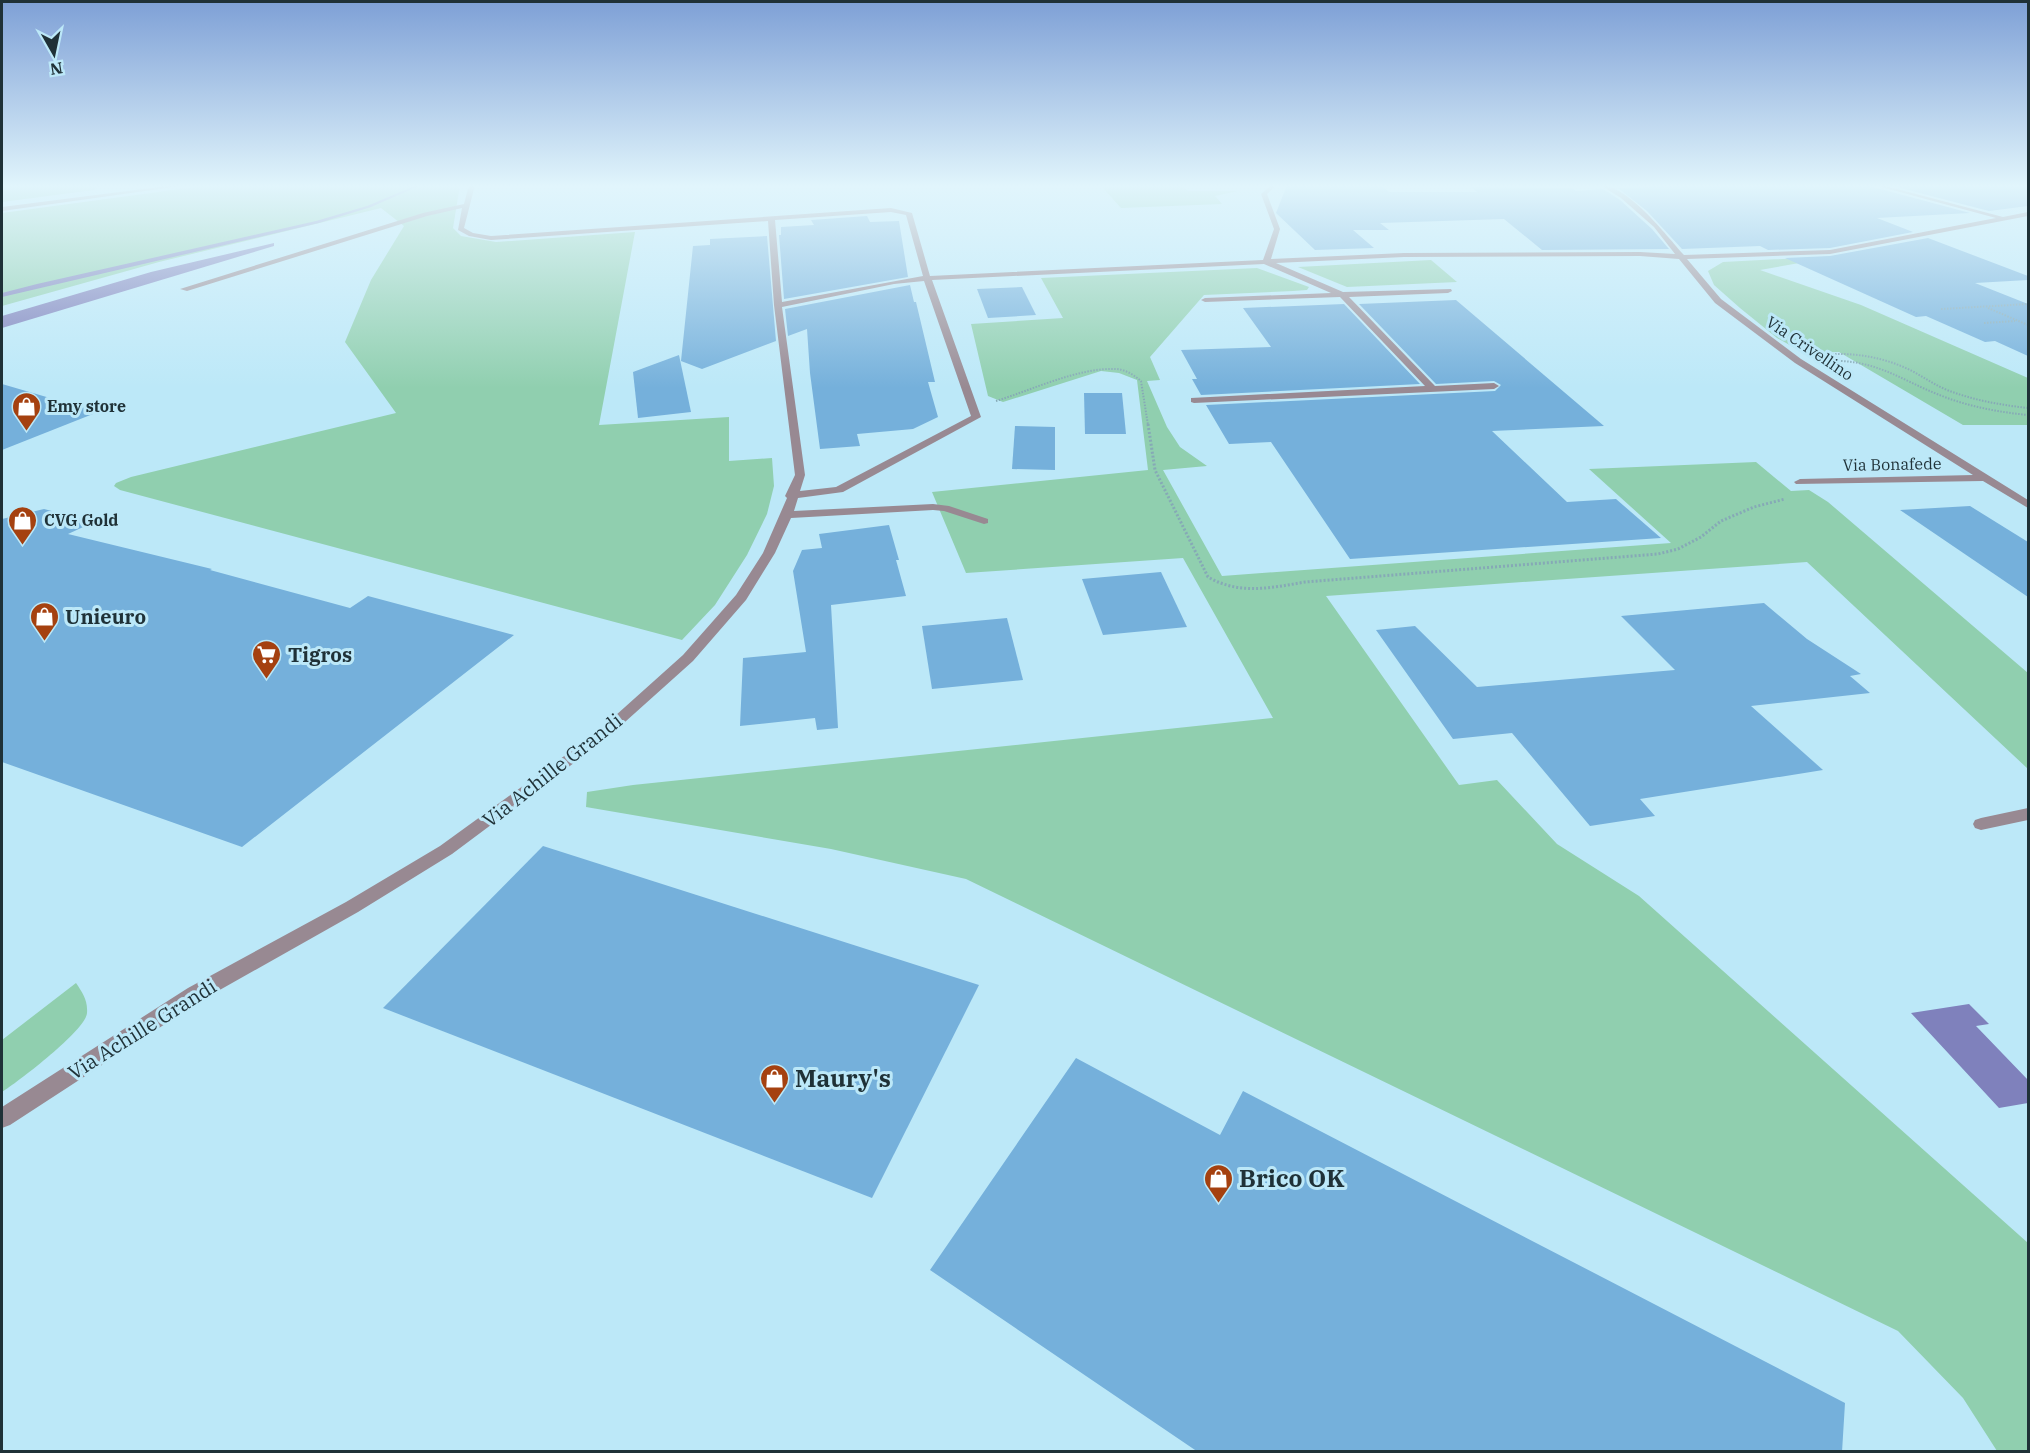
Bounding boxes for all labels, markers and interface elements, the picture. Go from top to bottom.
north arrow [24,24,84,84]
text: N [49,58,64,80]
street label: Via Crivellino [1763,311,1857,385]
shop icon: Emy store [10,390,42,432]
place label: Emy store [47,396,126,416]
street label: Via Bonafede [1842,453,1942,475]
shop icon: CVG Gold [7,504,39,546]
place label: CVG Gold [44,510,118,530]
shop icon: Unieuro [28,600,60,642]
place label: Unieuro [65,603,146,630]
supermarket icon: Tigros [251,638,283,680]
place label: Tigros [288,641,352,668]
street label: Via Achille Grandi [477,707,627,833]
street label: Via Achille Grandi [63,972,221,1086]
shop icon: Maury's [758,1062,790,1104]
place label: Maury's [795,1062,891,1094]
shop icon: Brico OK [1202,1162,1234,1204]
place label: Brico OK [1239,1162,1345,1194]

